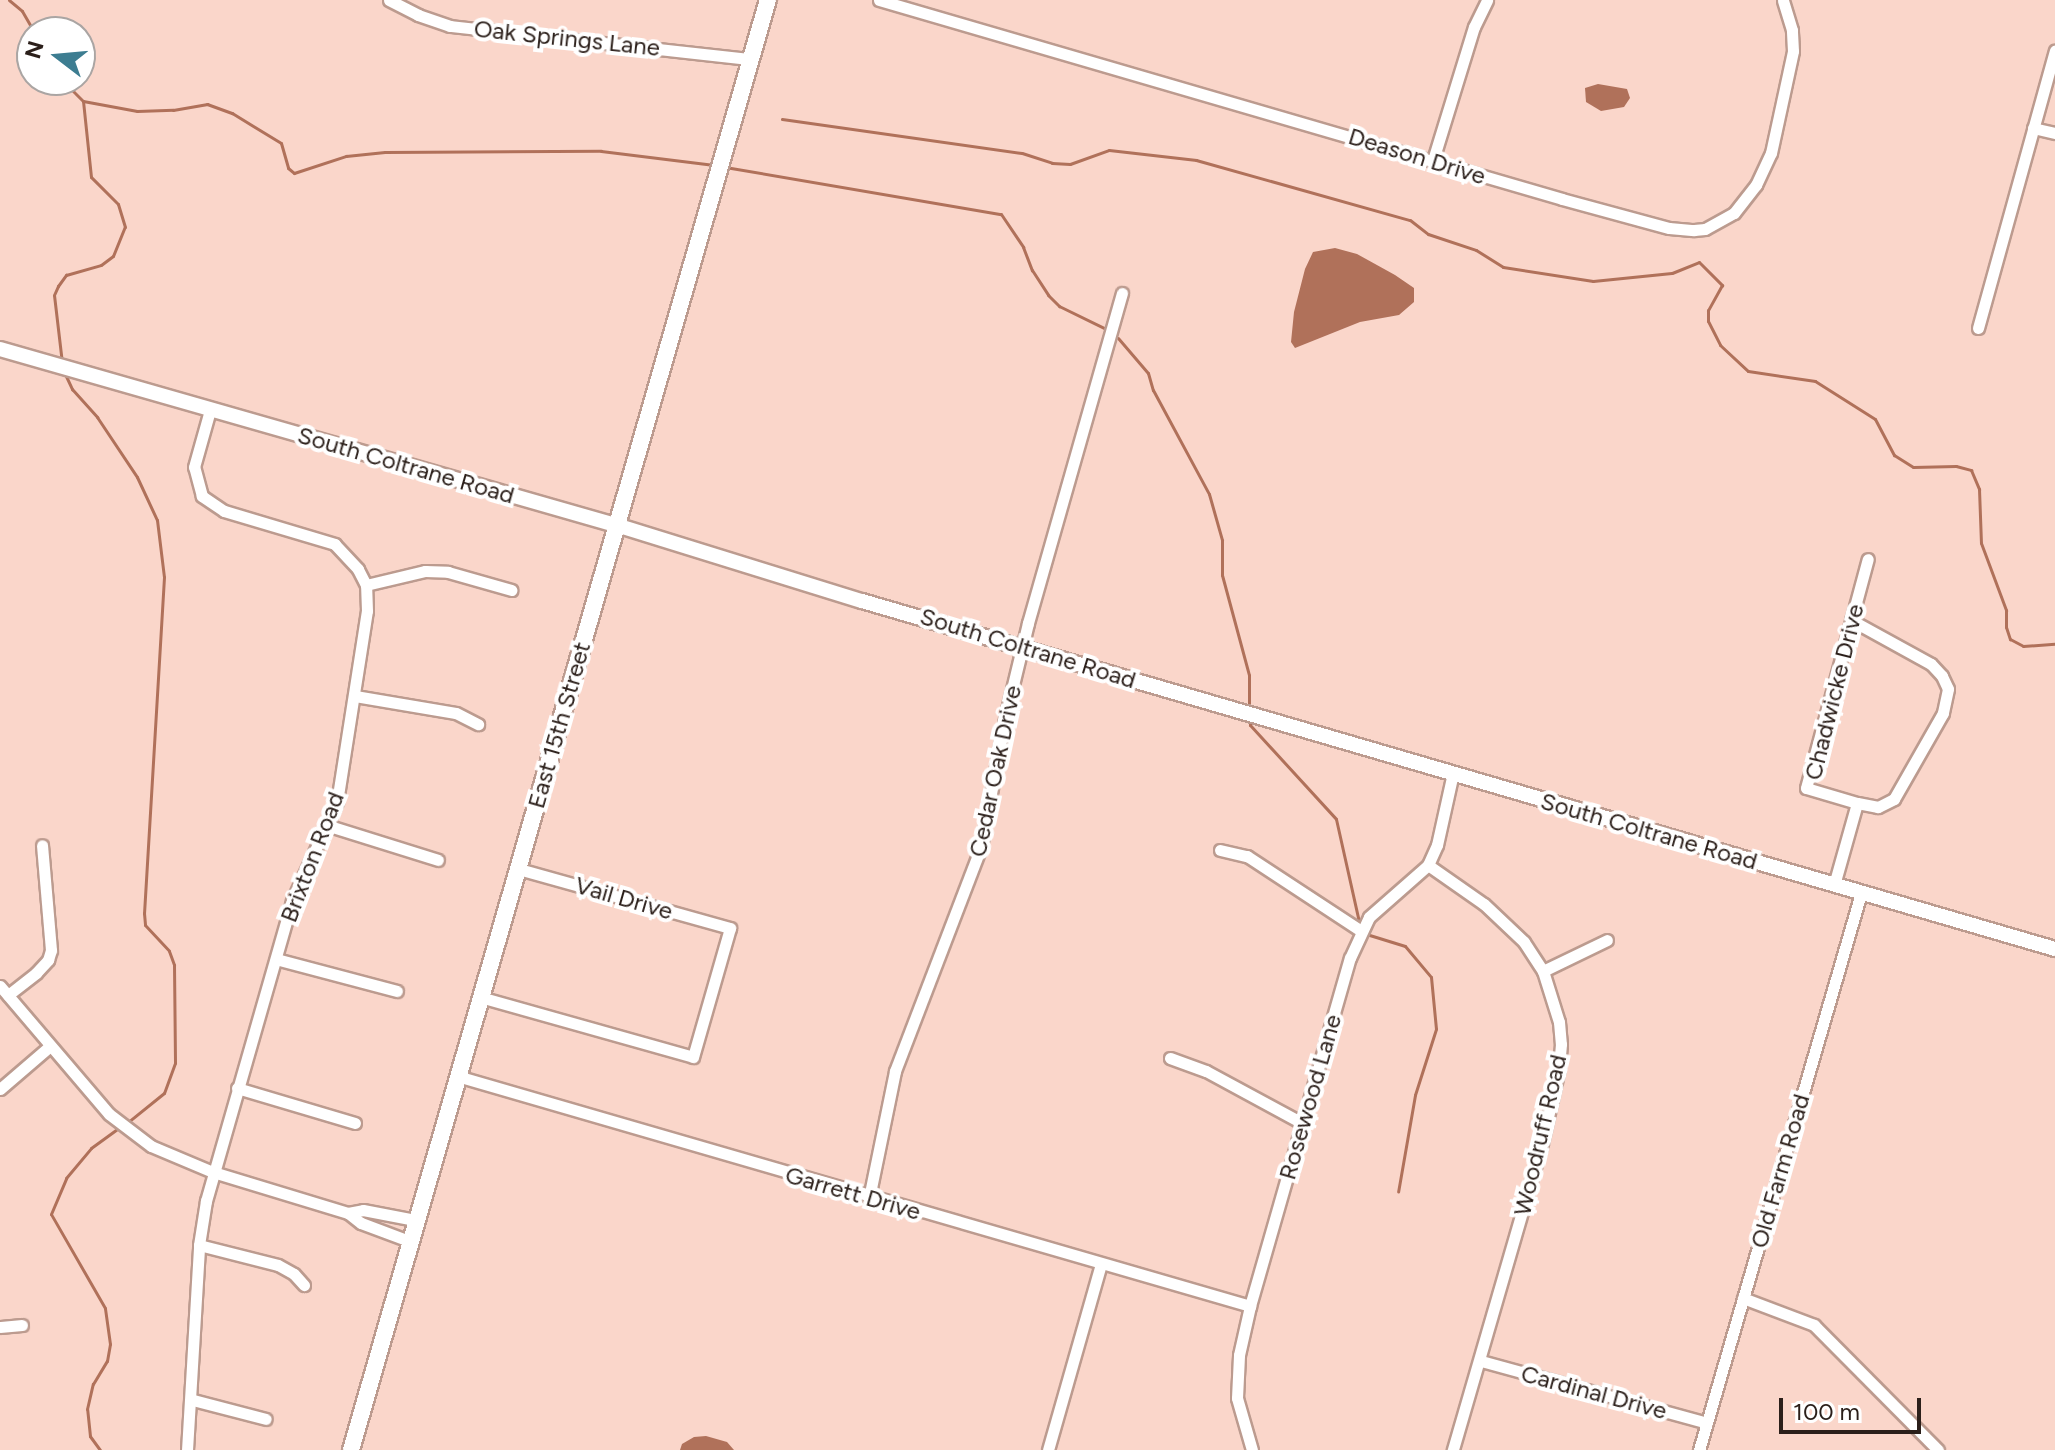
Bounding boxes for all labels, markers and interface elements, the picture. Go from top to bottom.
street label: Oak Springs Lane [473,14,661,62]
north arrow [16,16,96,96]
text: N [19,38,50,62]
street label: Deason Drive [1345,122,1489,190]
street label: South Coltrane Road [294,420,518,510]
street label: South Coltrane Road [917,601,1139,695]
street label: Chadwicke Drive [1798,601,1870,783]
street label: East 15th Street [521,638,597,812]
street label: Cedar Oak Drive [963,683,1027,859]
street label: South Coltrane Road [1537,786,1761,876]
street label: Brixton Road [274,788,350,926]
street label: Vail Drive [572,870,676,926]
street label: Rosewood Lane [1273,1011,1347,1183]
street label: Woodruff Road [1507,1052,1573,1218]
street label: Old Farm Road [1744,1091,1816,1251]
street label: Garrett Drive [782,1160,924,1226]
street label: Cardinal Drive [1518,1359,1670,1425]
scale bar [1783,1382,1925,1432]
text: 100 m [1793,1397,1860,1426]

